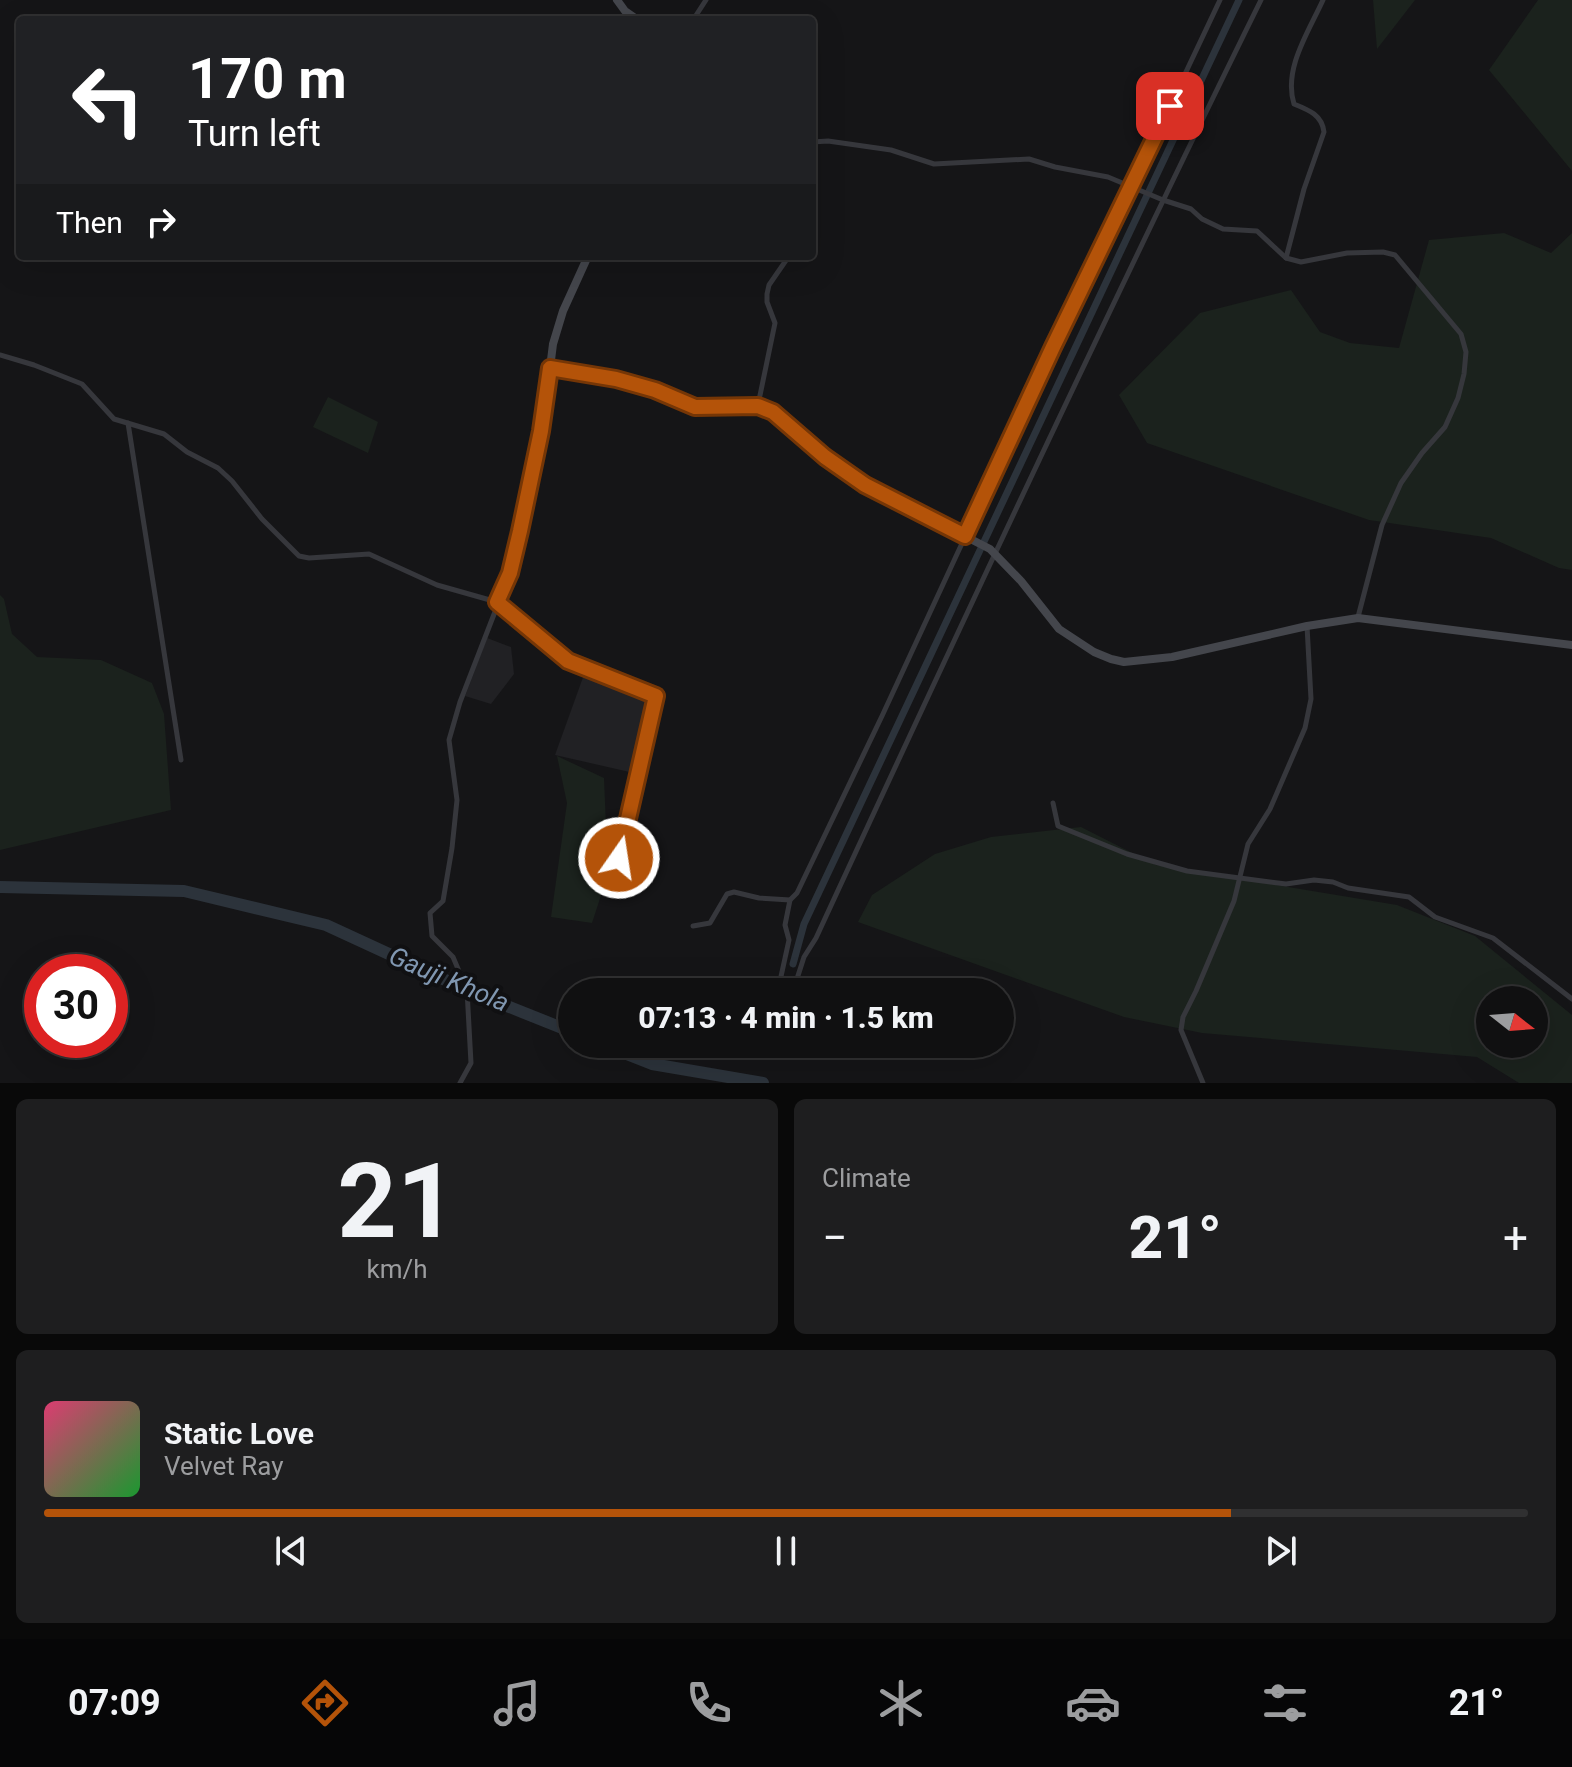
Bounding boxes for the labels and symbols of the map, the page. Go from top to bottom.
pin [1136,72,1204,140]
position arrow [577,816,661,900]
water label: Gauji Khola [385,940,513,1018]
speed limit sign: 30 [24,954,128,1058]
north arrow [1476,986,1548,1058]

